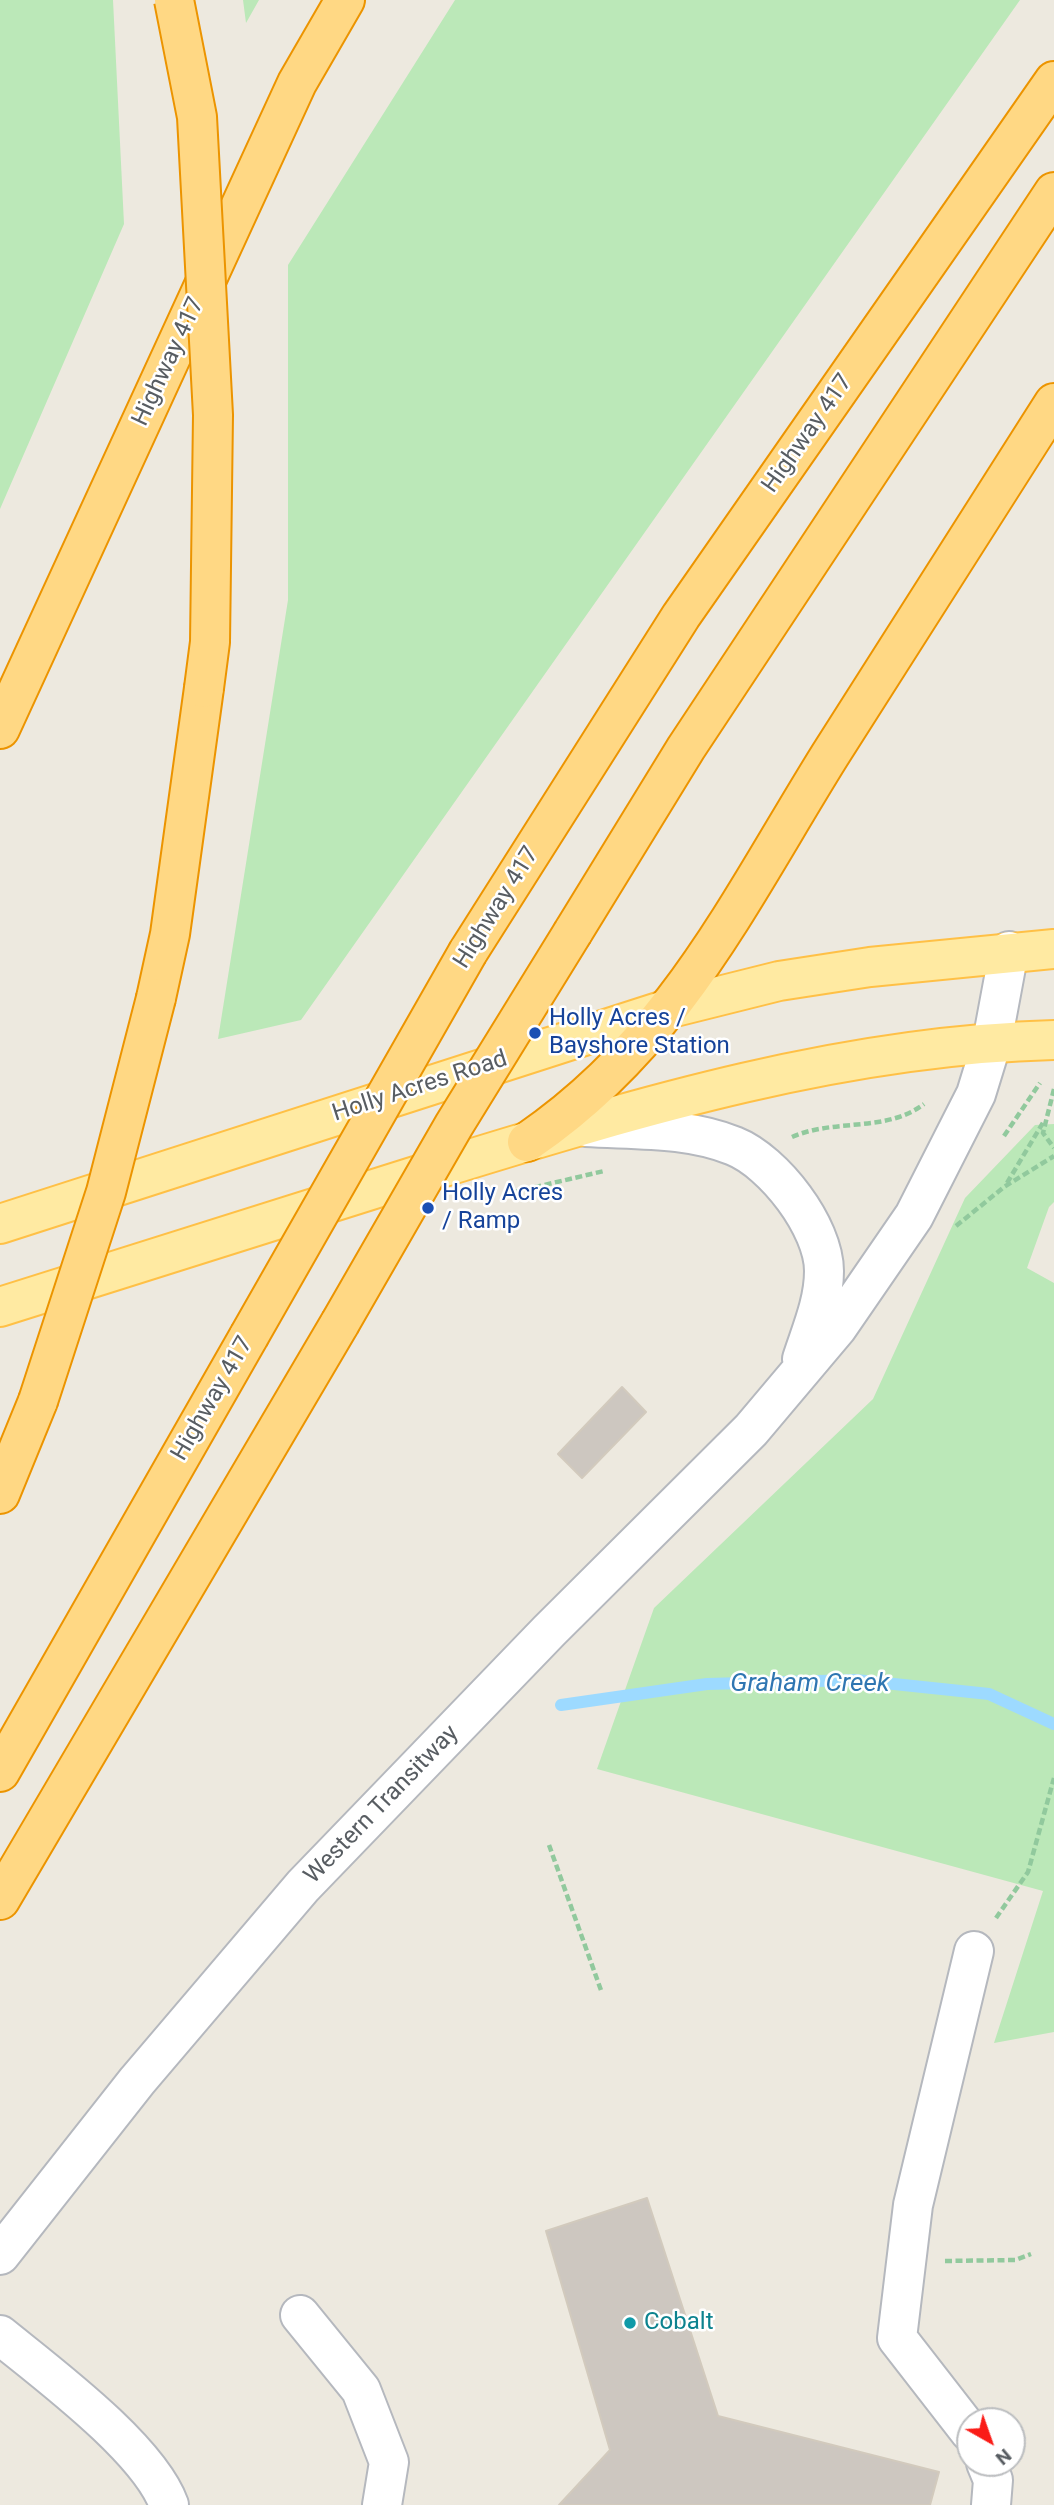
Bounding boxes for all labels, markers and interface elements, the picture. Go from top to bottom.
street label: Highway 417 [127,293,211,431]
street label: Highway 417 [757,369,859,499]
street label: Highway 417 [448,842,546,974]
place label: Holly Acres / Bayshore Station [549,1005,730,1061]
marker: Holly Acres / Bayshore Station [527,1025,543,1041]
street label: Holly Acres Road [329,1045,511,1129]
place label: Holly Acres / Ramp [442,1180,563,1236]
marker: Holly Acres / Ramp [420,1200,436,1216]
street label: Highway 417 [166,1332,260,1466]
water label: Graham Creek [730,1668,890,1700]
street label: Western Transitway [299,1720,465,1890]
place label: Cobalt [644,2309,714,2337]
marker: Cobalt [622,2315,638,2331]
north arrow [956,2407,1026,2477]
text: N [991,2444,1016,2470]

